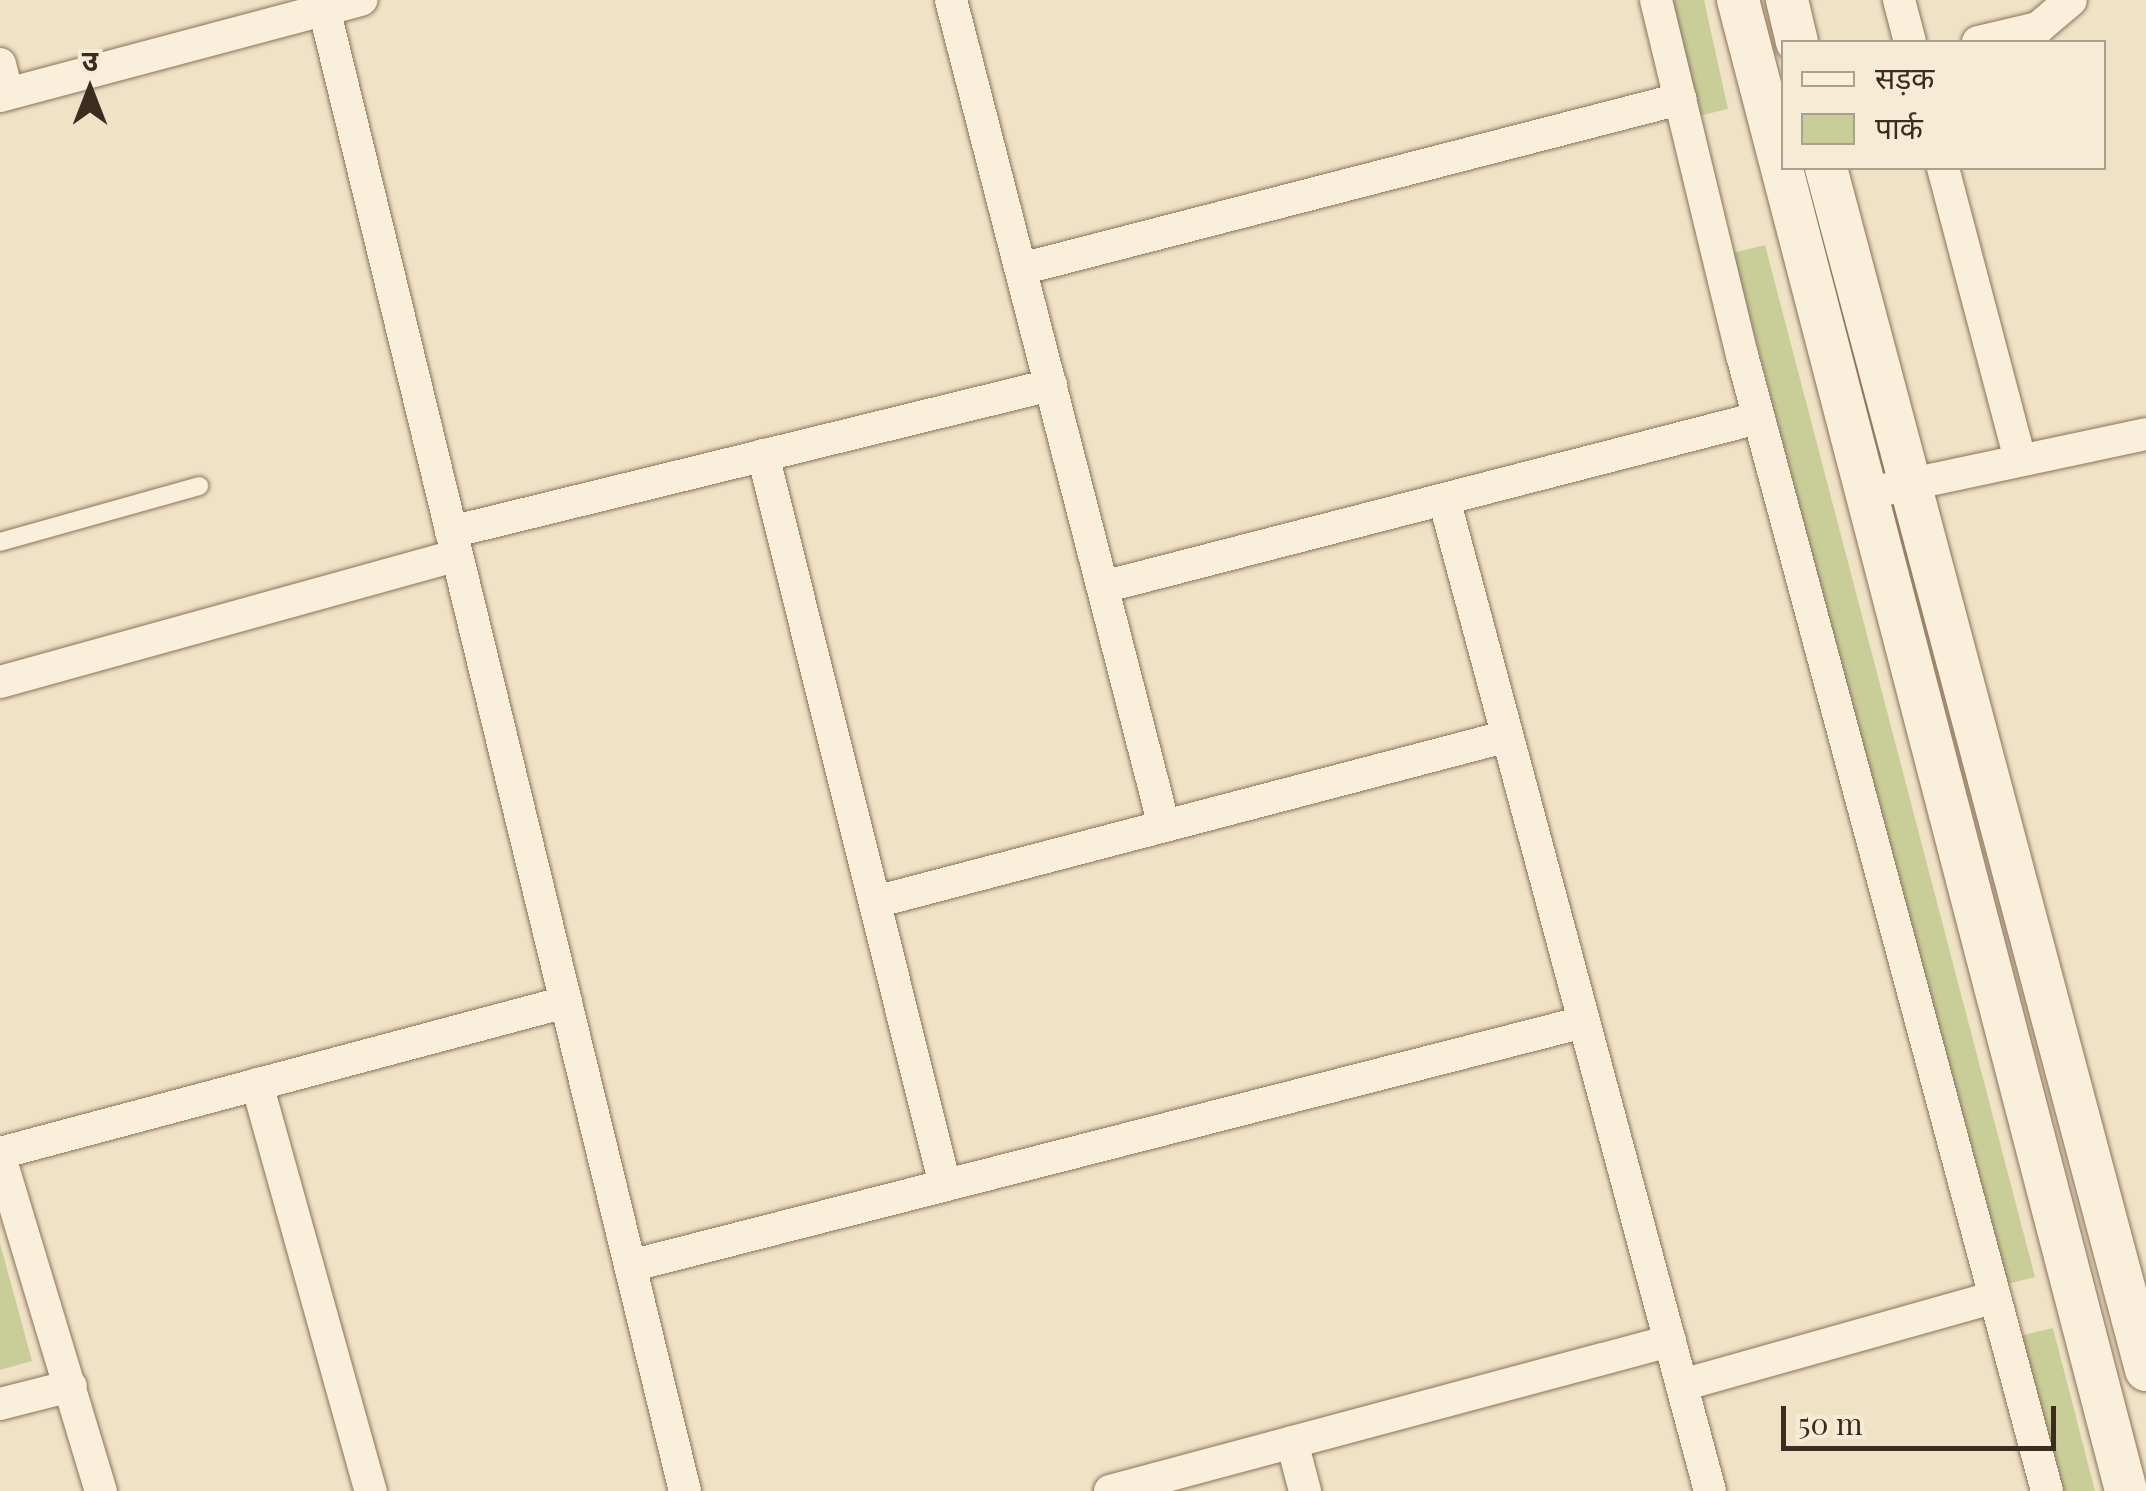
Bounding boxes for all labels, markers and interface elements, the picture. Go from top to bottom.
north arrow [40,40,140,140]
legend [1781,40,2106,170]
text: उ [82,41,98,78]
text: सड़क [1875,57,1934,97]
text: पार्क [1875,107,1923,147]
scale bar [1786,1386,2061,1448]
text: 50 m [1798,1403,1863,1443]

